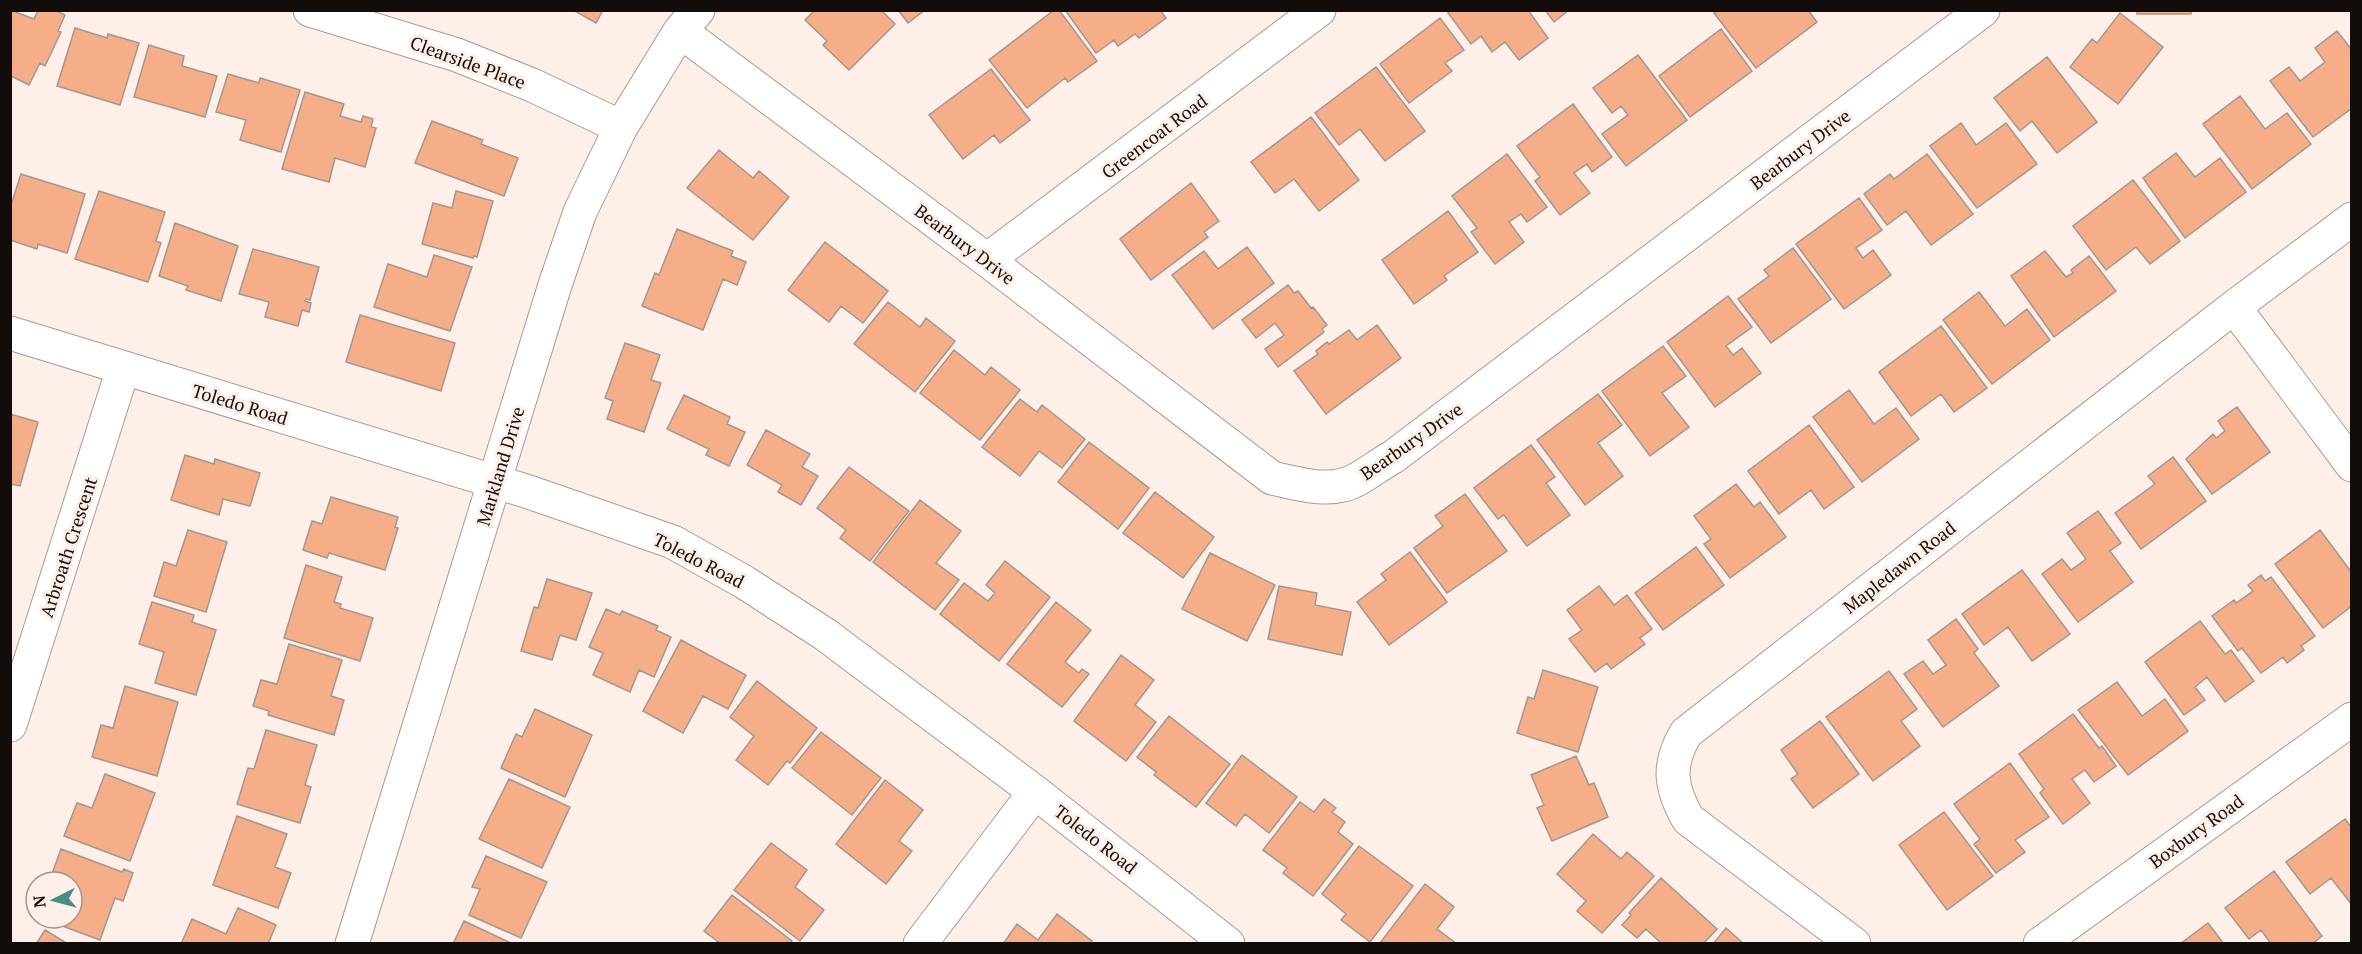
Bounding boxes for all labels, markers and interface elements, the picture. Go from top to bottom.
street label: Clearside Place [407,30,529,94]
street label: Greencoat Road [1096,88,1212,184]
street label: Bearbury Drive [1745,103,1855,195]
street label: Bearbury Drive [910,198,1020,290]
street label: Toledo Road [189,378,291,430]
street label: Bearbury Drive [1355,397,1467,485]
street label: Markland Drive [470,403,530,529]
street label: Arbroath Crescent [34,473,102,620]
street label: Mapledawn Road [1838,515,1960,619]
street label: Toledo Road [649,527,749,593]
street label: Boxbury Road [2144,789,2248,873]
street label: Toledo Road [1050,799,1142,879]
north arrow [24,870,84,930]
text: N [28,894,51,909]

